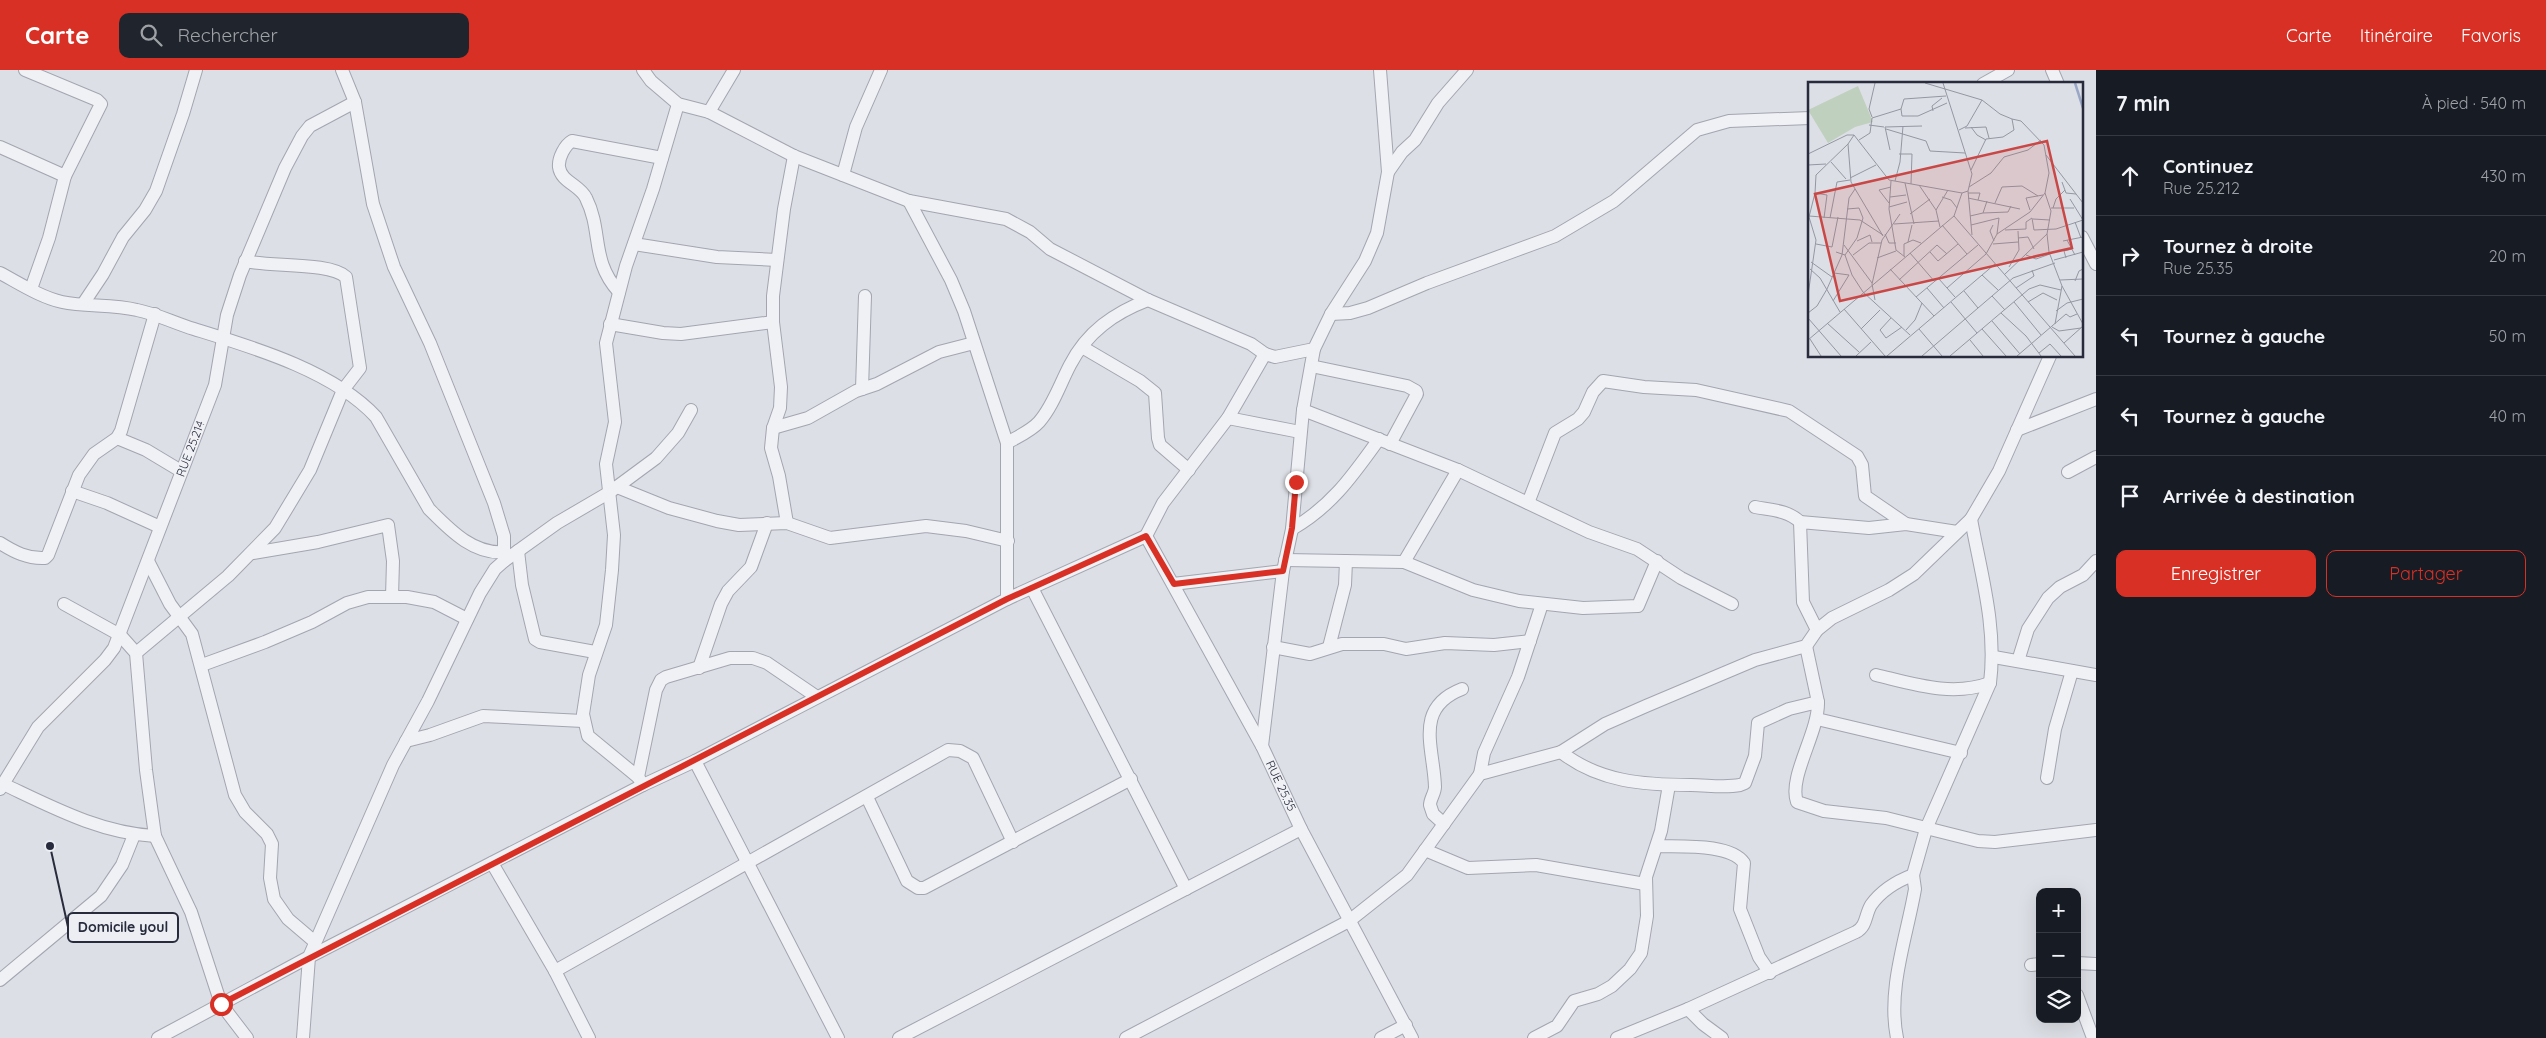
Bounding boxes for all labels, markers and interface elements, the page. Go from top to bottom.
search box [119,13,469,58]
text: Carte [25,20,89,50]
icon: search [137,21,165,49]
text: Rechercher [177,23,278,47]
text: Carte [2286,24,2332,47]
text: Itinéraire [2360,24,2433,47]
text: Favoris [2461,24,2521,47]
inset map [1808,82,2084,358]
text: 7 min [2116,90,2170,116]
text: À pied · 540 m [2422,93,2526,113]
text: Continuez [2163,154,2253,178]
icon: ahead [2116,162,2144,190]
text: 430 m [2481,166,2526,186]
text: Rue 25.212 [2163,178,2240,198]
text: Tournez à droite [2163,234,2313,258]
icon: right [2116,242,2144,270]
text: 20 m [2489,246,2526,266]
text: Rue 25.35 [2163,258,2233,278]
icon: left [2116,322,2144,350]
text: Tournez à gauche [2163,324,2325,348]
text: 50 m [2489,326,2526,346]
icon: left [2116,402,2144,430]
text: Tournez à gauche [2163,404,2325,428]
text: 40 m [2489,406,2526,426]
street label: RUE 25.214 [173,418,208,479]
route end [1285,471,1308,494]
icon: arrive [2116,482,2144,510]
text: Arrivée à destination [2163,484,2355,508]
button: Enregistrer [2116,550,2316,597]
button: Partager [2326,550,2526,597]
street label: RUE 25.35 [1263,758,1300,814]
map controls [2036,888,2081,1023]
button: + [2036,888,2081,933]
callout: Domicile youl [68,913,178,942]
text: Domicile youl [78,918,168,936]
button: − [2036,933,2081,978]
button: layers [2036,978,2081,1023]
route start [210,993,233,1016]

